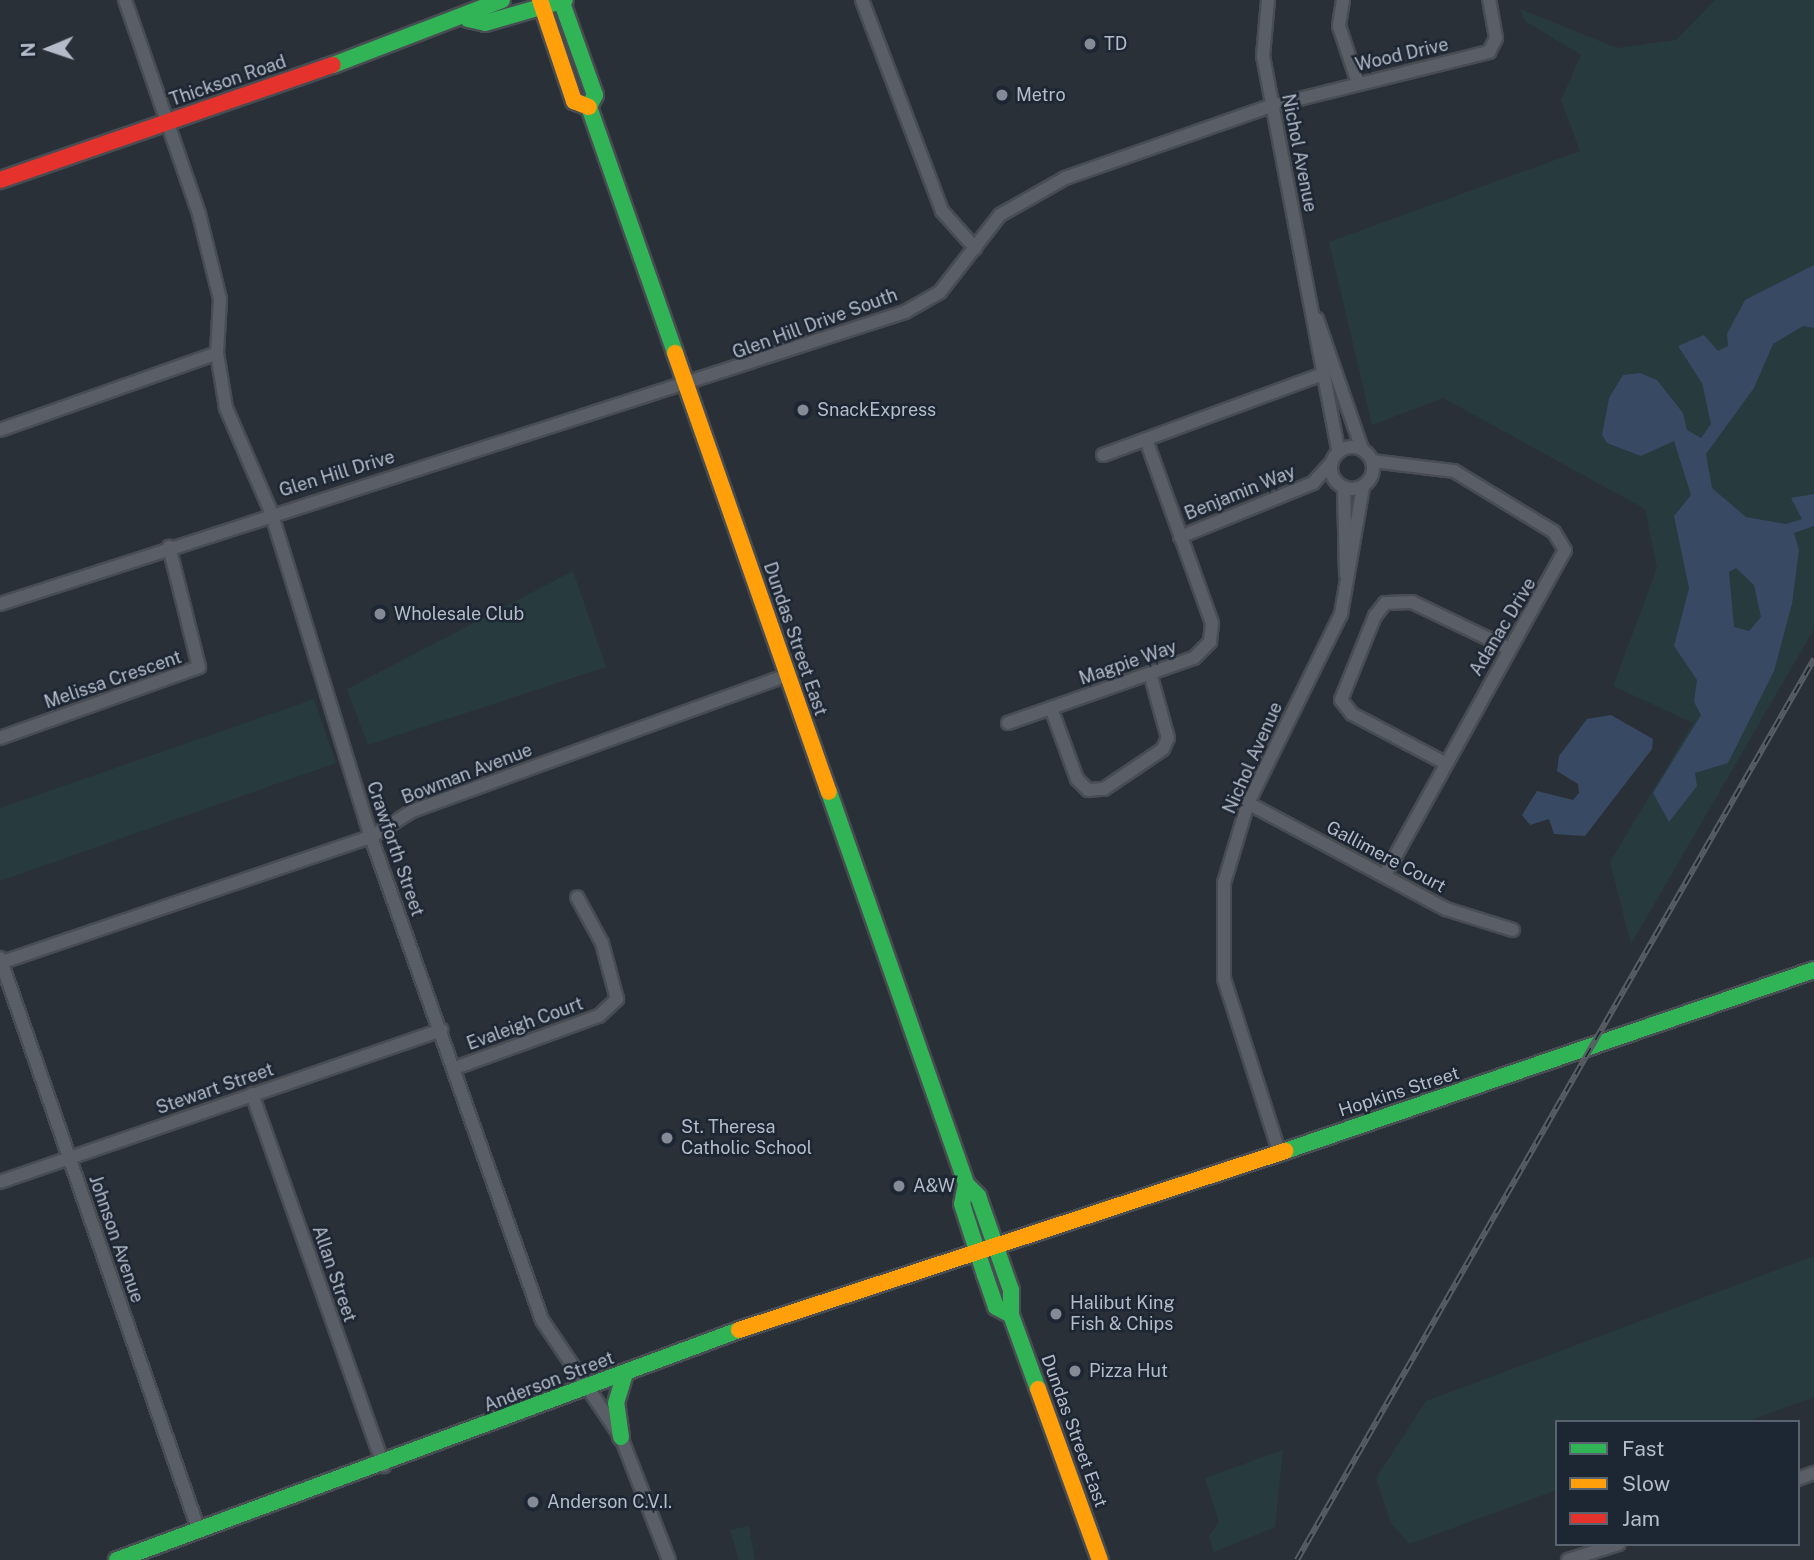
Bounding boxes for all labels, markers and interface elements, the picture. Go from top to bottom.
north arrow [14,14,84,84]
place label: TD [1104,33,1127,55]
street label: Wood Drive [1353,34,1451,76]
marker: TD [1082,36,1098,52]
text: N [17,42,39,58]
street label: Thickson Road [167,51,289,111]
place label: Metro [1016,84,1066,106]
marker: Metro [994,87,1010,103]
street label: Nichol Avenue [1277,92,1321,214]
street label: Glen Hill Drive South [730,284,900,364]
place label: SnackExpress [817,399,936,421]
marker: SnackExpress [795,402,811,418]
street label: Glen Hill Drive [277,446,397,502]
street label: Benjamin Way [1181,461,1299,525]
street label: Dundas Street East [759,559,831,719]
street label: Adanac Drive [1465,574,1541,680]
place label: Wholesale Club [394,603,524,625]
marker: Wholesale Club [372,606,388,622]
street label: Magpie Way [1076,636,1180,690]
street label: Melissa Crescent [41,646,185,714]
street label: Nichol Avenue [1219,699,1287,817]
street label: Bowman Avenue [399,739,535,809]
street label: Crawforth Street [362,779,428,919]
street label: Gallimere Court [1322,816,1450,898]
street label: Evaleigh Court [464,993,586,1055]
street label: Stewart Street [153,1059,277,1119]
street label: Hopkins Street [1336,1062,1462,1122]
place label: St. Theresa Catholic School [681,1117,812,1160]
marker: St. Theresa Catholic School [659,1130,675,1146]
street label: Johnson Avenue [84,1172,148,1306]
place label: A&W [913,1175,955,1197]
marker: A&W [891,1178,907,1194]
street label: Allan Street [307,1223,361,1325]
place label: Halibut King Fish & Chips [1070,1293,1175,1336]
marker: Halibut King Fish & Chips [1048,1306,1064,1322]
street label: Anderson Street [481,1347,617,1417]
street label: Dundas Street East [1036,1352,1112,1510]
place label: Pizza Hut [1089,1360,1168,1382]
marker: Pizza Hut [1067,1363,1083,1379]
legend [1555,1420,1800,1546]
text: Fast [1622,1436,1664,1461]
text: Slow [1622,1471,1670,1496]
place label: Anderson C.V.I. [547,1491,672,1513]
marker: Anderson C.V.I. [525,1494,541,1510]
text: Jam [1622,1506,1660,1531]

